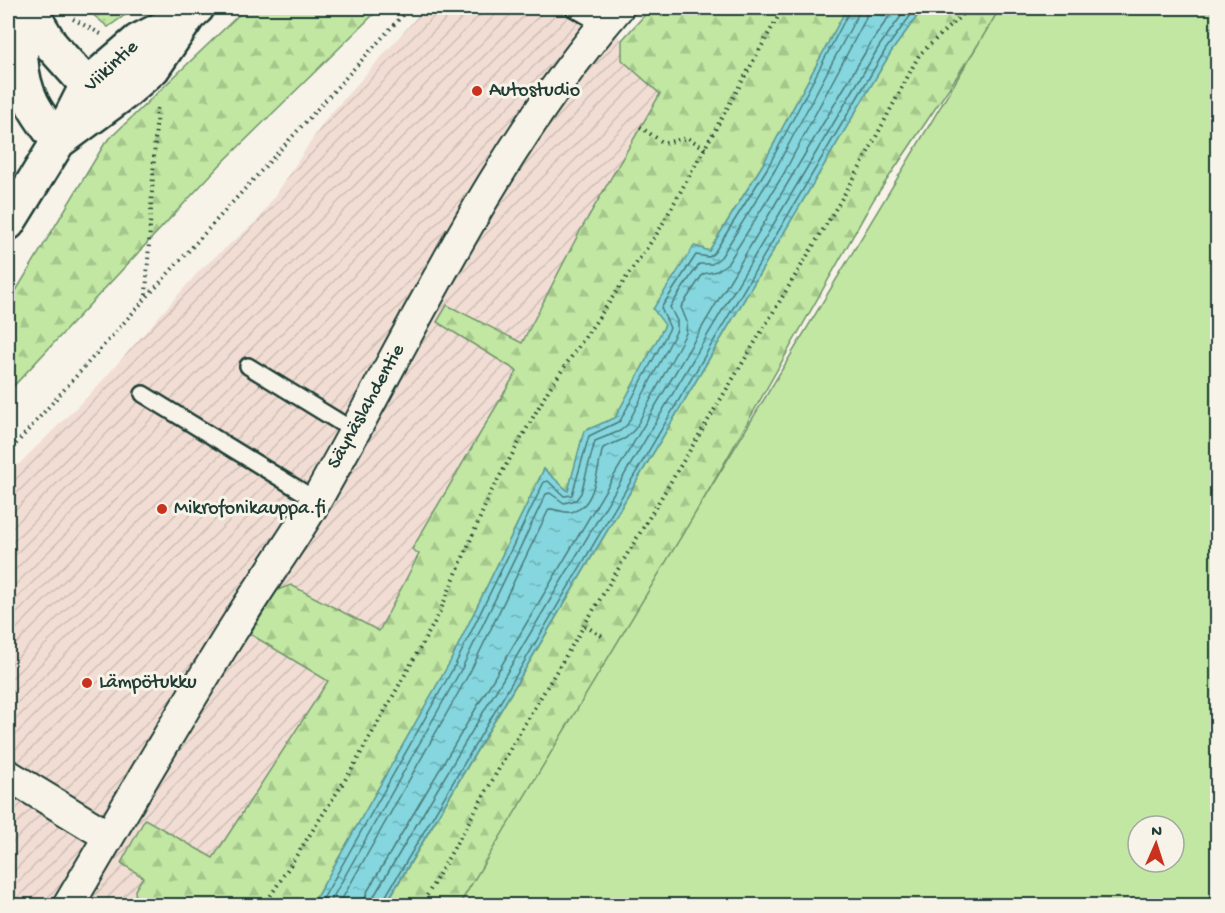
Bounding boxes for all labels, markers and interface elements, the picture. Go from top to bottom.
street label: Viikintie [80,36,144,98]
place label: Autostudio [489,80,580,103]
marker: Autostudio [470,84,484,98]
street label: Säynäslahdentie [323,340,411,473]
place label: Mikrofonikauppa.fi [174,498,326,521]
marker: Mikrofonikauppa.fi [155,502,169,516]
place label: Lämpötukku [99,672,197,695]
marker: Lämpötukku [80,676,94,690]
north arrow [1126,814,1186,874]
text: N [1151,823,1163,842]

